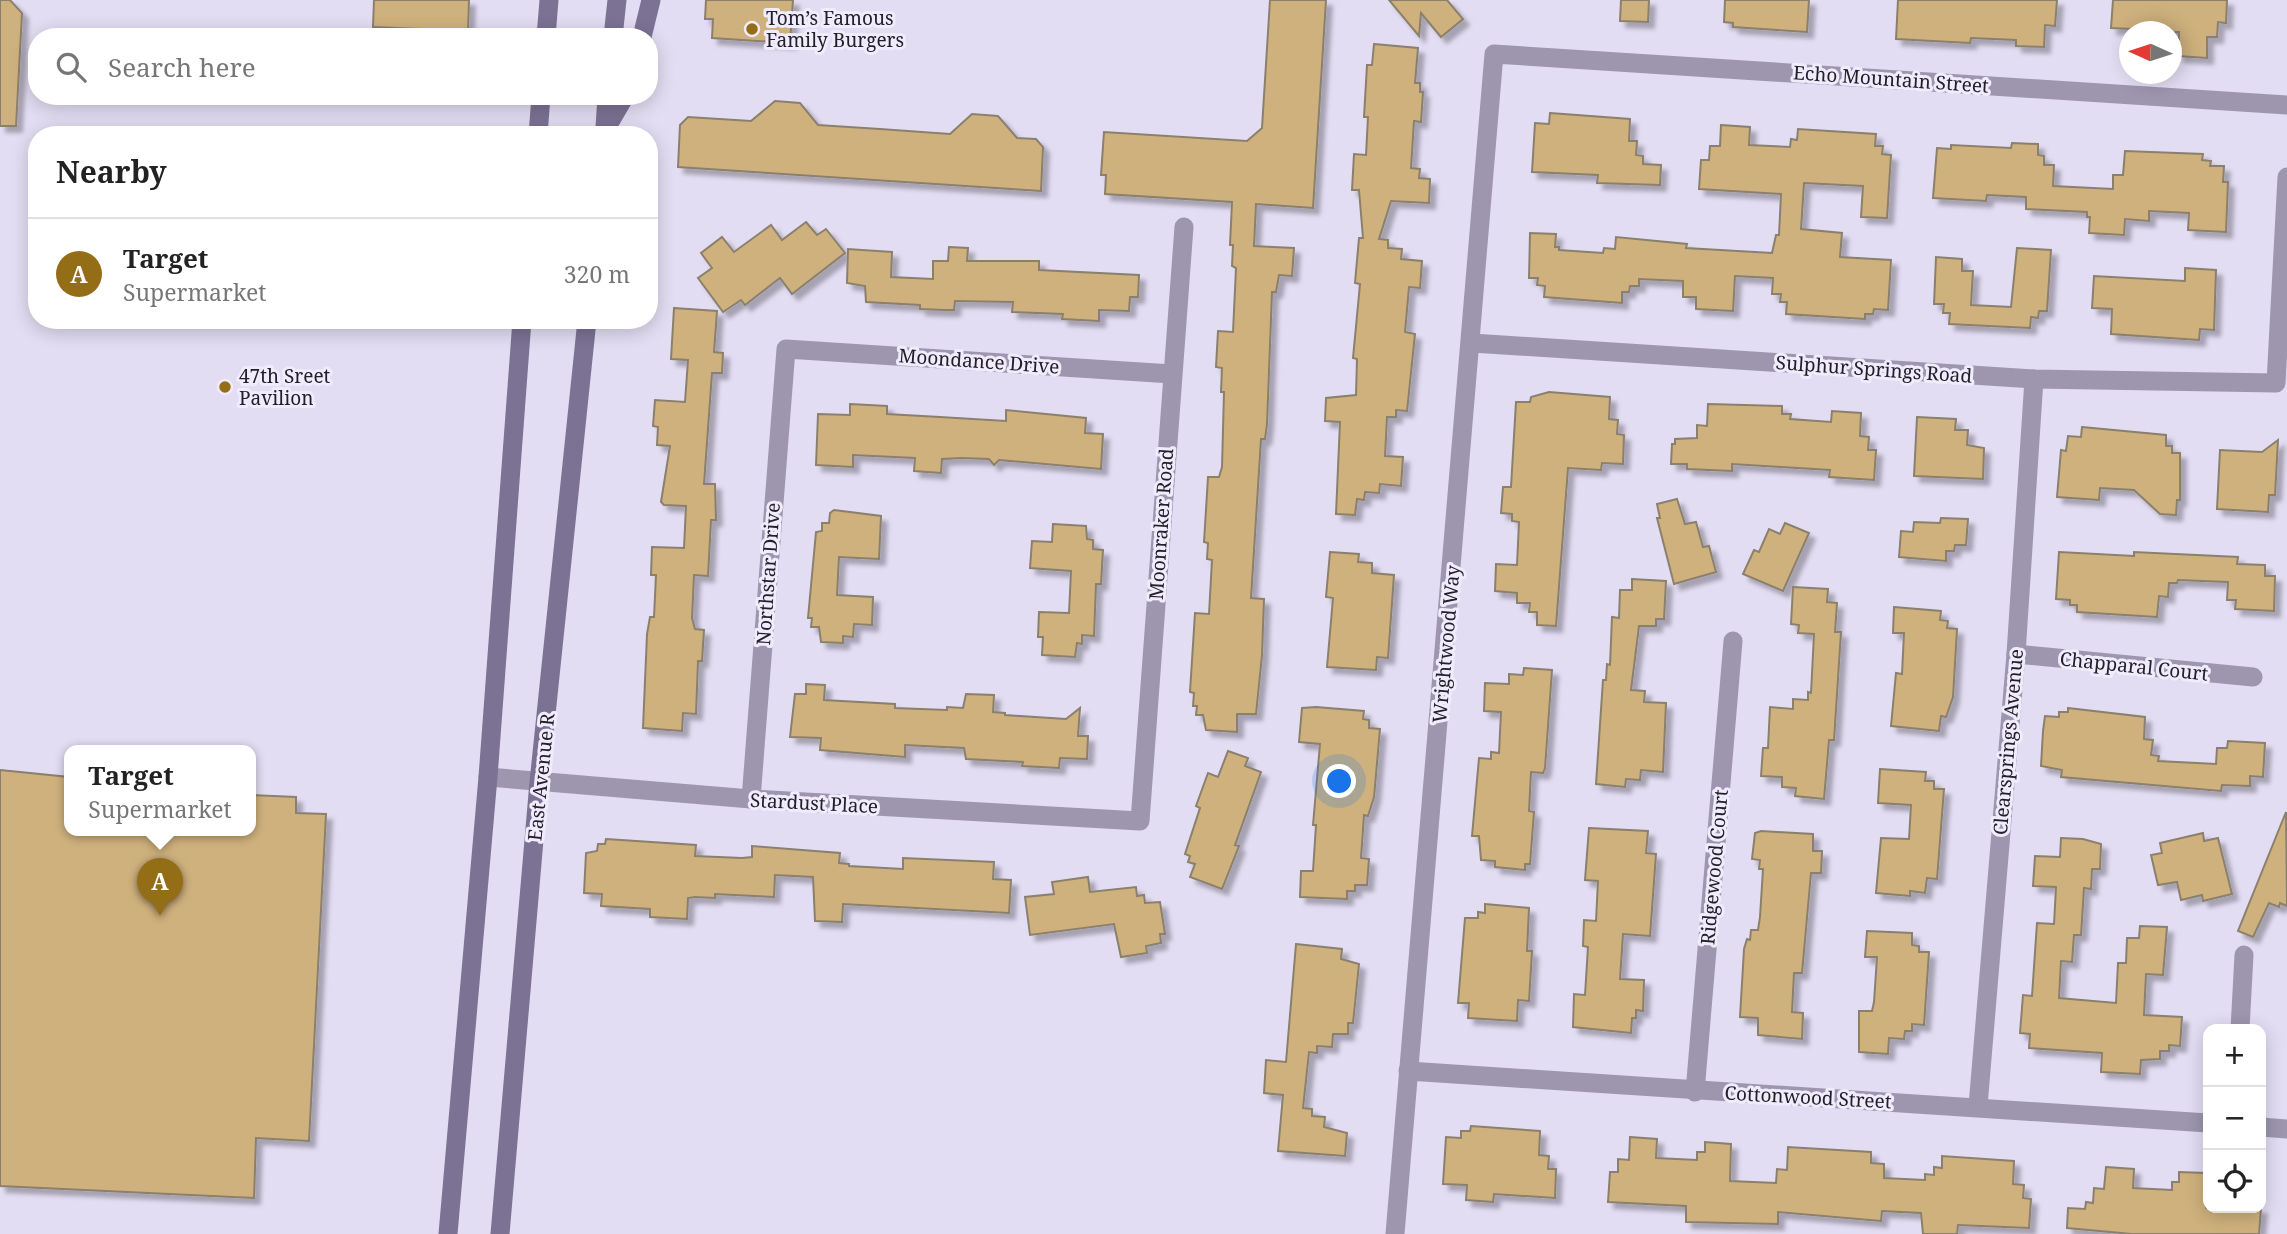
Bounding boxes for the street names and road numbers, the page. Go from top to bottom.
street label: Echo Mountain Street [1792,59,1990,99]
street label: Moondance Drive [898,342,1060,380]
street label: Sulphur Springs Road [1775,349,1973,389]
street label: Moonraker Road [1143,447,1179,601]
street label: Northstar Drive [750,502,786,646]
street label: Wrightwood Way [1426,564,1466,724]
street label: Chapparal Court [2059,645,2210,687]
street label: Clearsprings Avenue [1987,648,2029,836]
street label: East Avenue R [521,711,561,842]
street label: Stardust Place [749,787,879,819]
street label: Ridgewood Court [1694,788,1734,946]
street label: Cottonwood Street [1724,1080,1892,1114]

